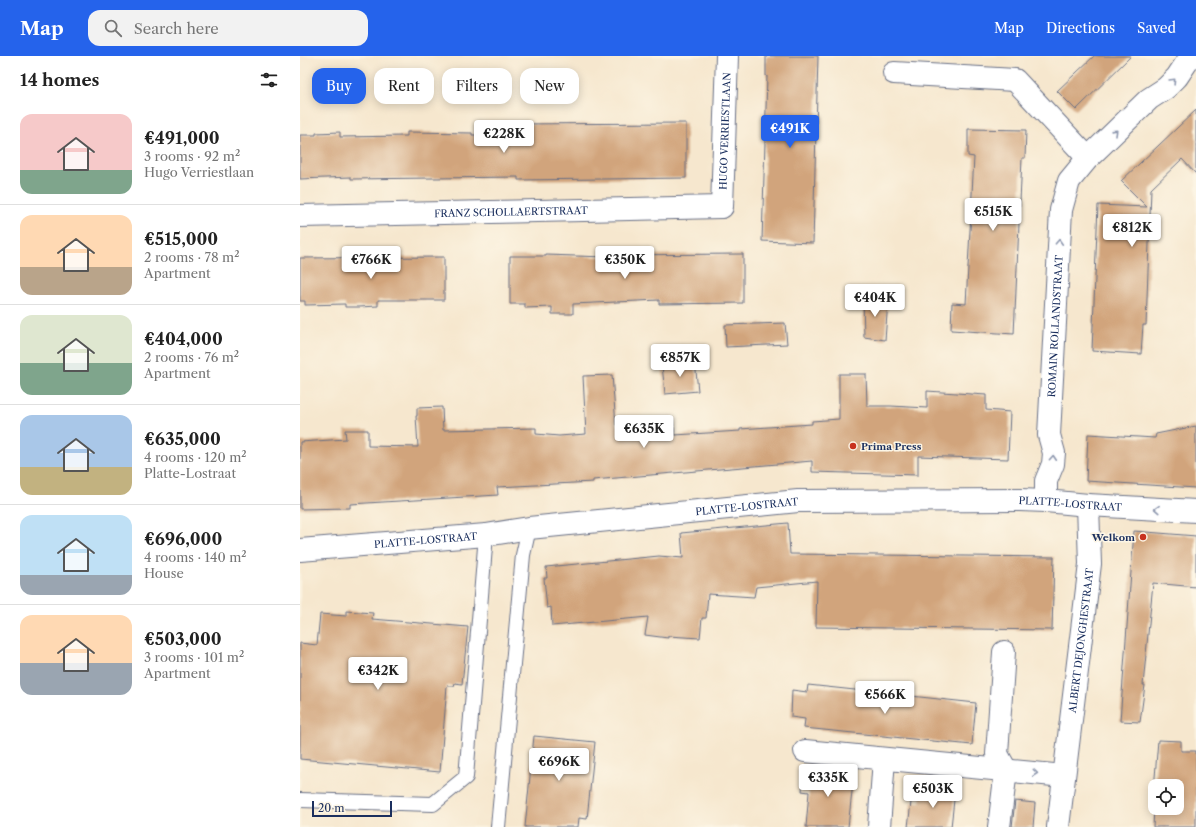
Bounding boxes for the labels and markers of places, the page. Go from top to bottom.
pin: €491K [762,115,818,149]
pin: €228K [476,120,532,154]
pin: €515K [965,198,1021,232]
pin: €812K [1104,214,1160,248]
pin: €766K [343,246,399,280]
pin: €350K [597,246,653,280]
pin: €404K [847,284,903,318]
pin: €857K [652,344,708,378]
pin: €635K [616,415,672,449]
place label: Prima Press [861,440,922,453]
marker: Prima Press [848,441,858,451]
place label: Welkom [1091,531,1135,544]
marker: Welkom [1138,532,1148,542]
pin: €342K [350,657,406,691]
pin: €566K [857,681,913,715]
pin: €696K [531,748,587,782]
pin: €335K [800,764,856,798]
pin: €503K [905,775,961,809]

